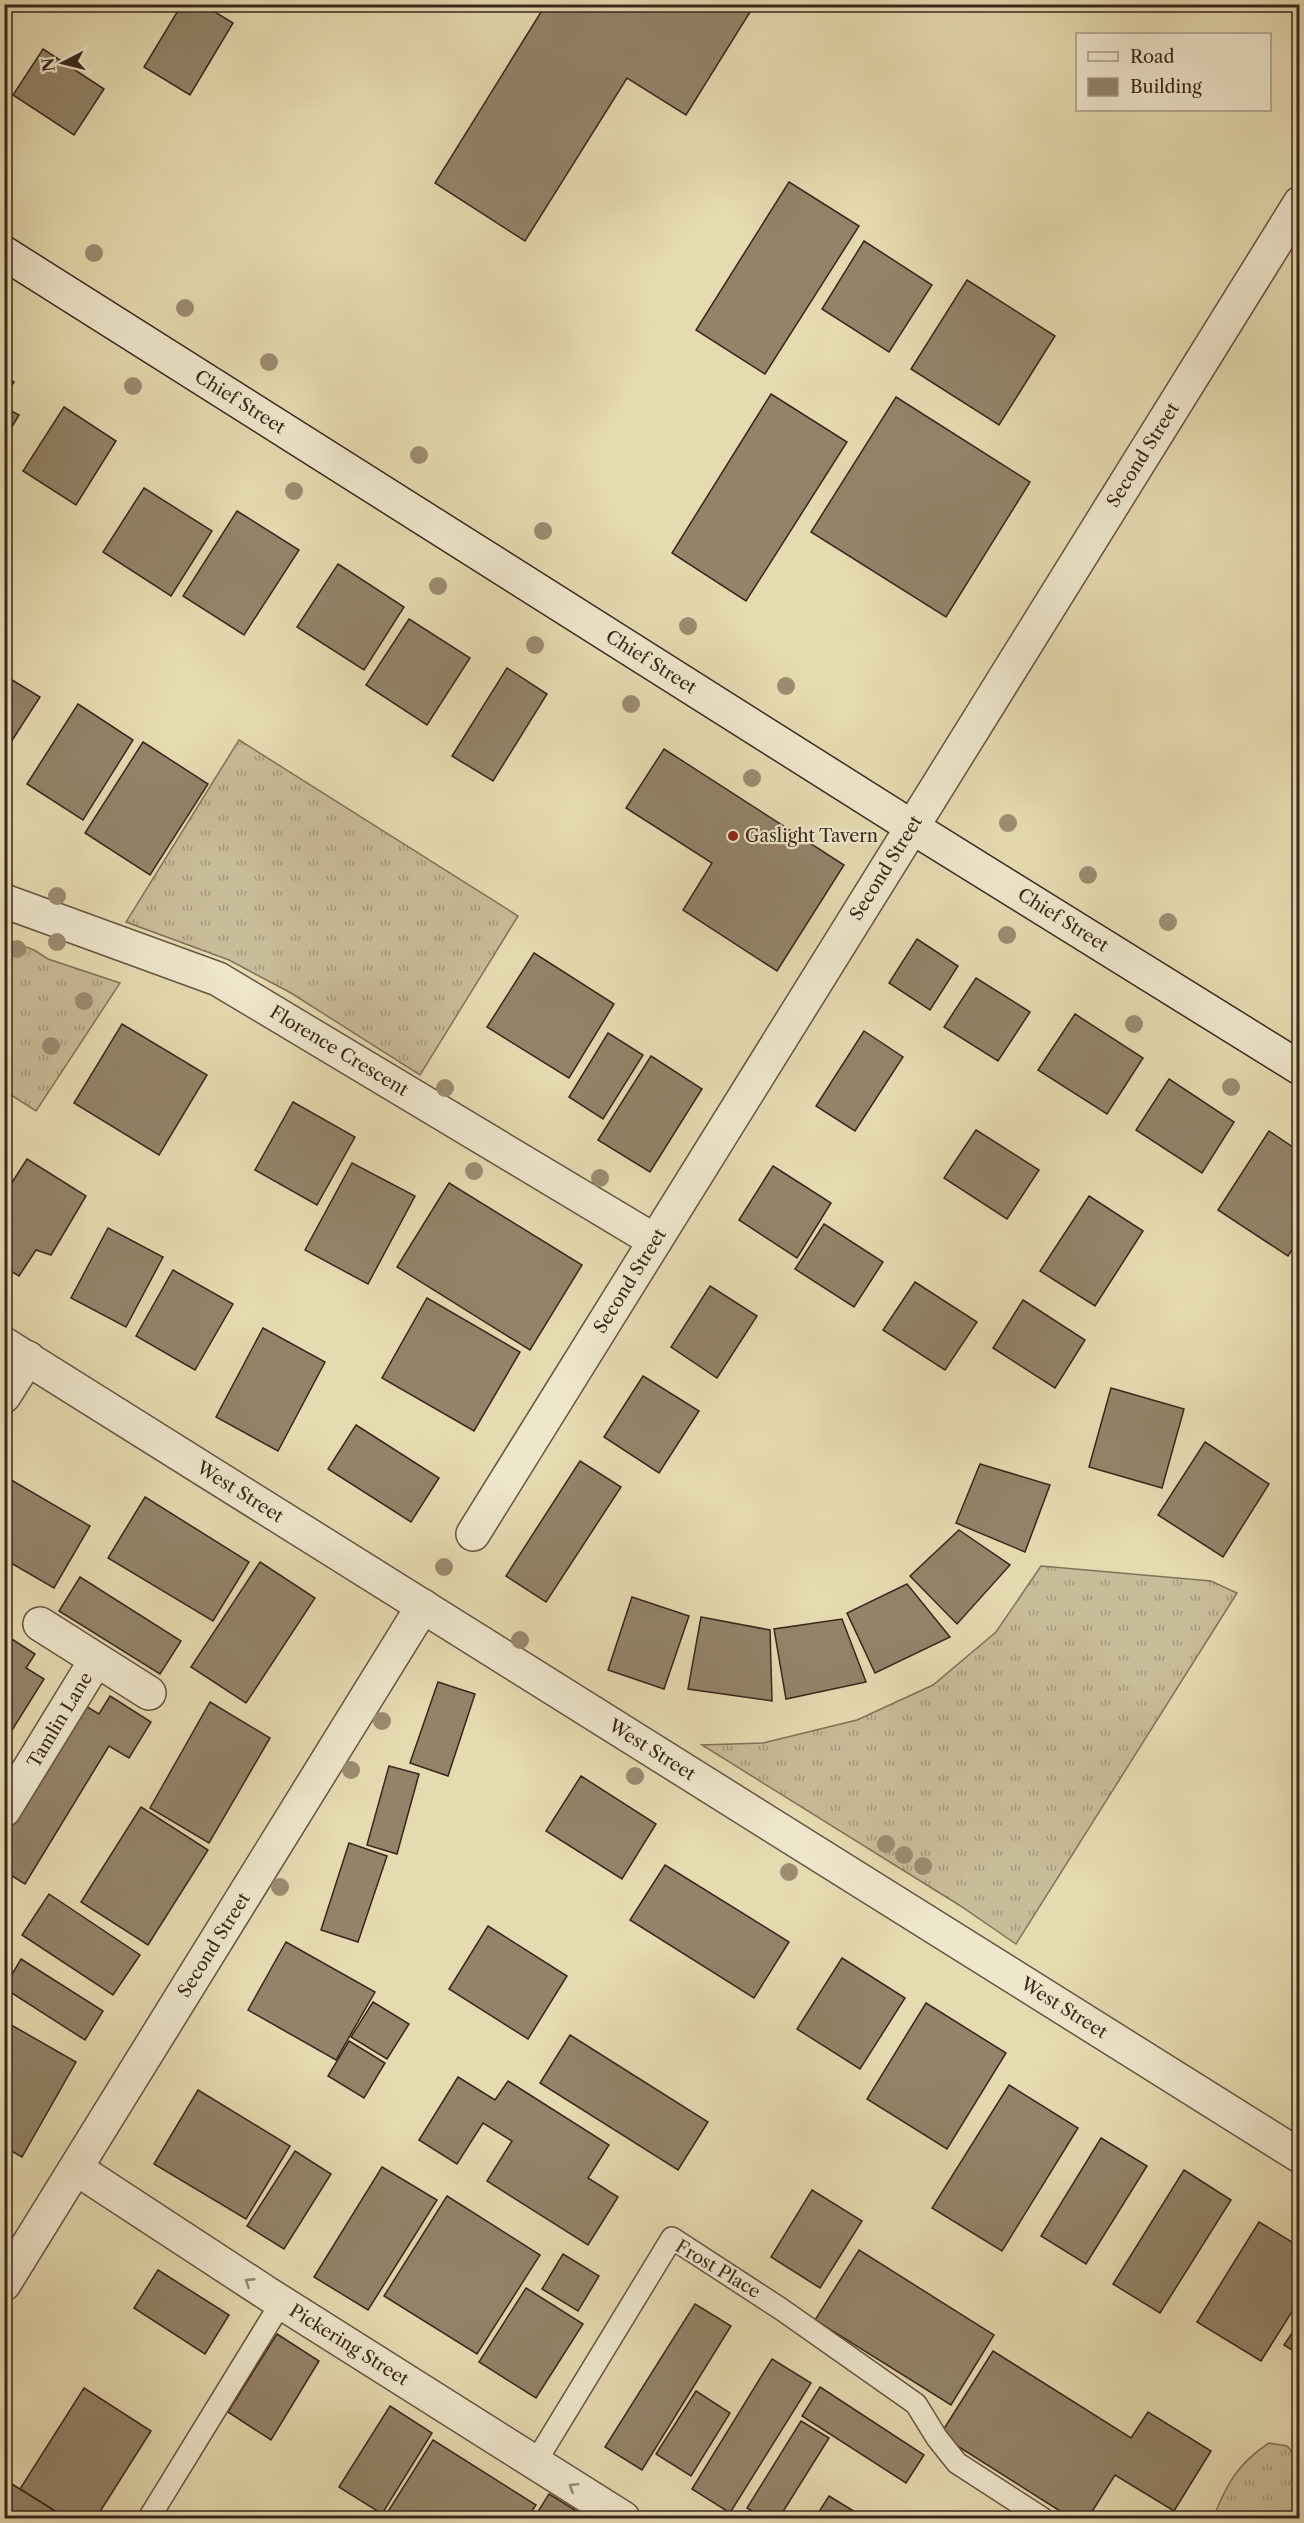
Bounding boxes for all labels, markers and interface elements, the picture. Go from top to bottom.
north arrow [33,33,93,93]
legend [1076,33,1271,111]
text: Road [1130,46,1175,68]
text: N [37,57,59,73]
text: Building [1130,76,1202,98]
street label: Chief Street [191,365,290,439]
street label: Second Street [1102,398,1184,511]
street label: Chief Street [602,625,701,699]
street label: Second Street [845,811,927,924]
place label: Gaslight Tavern [745,825,878,847]
marker: Gaslight Tavern [726,829,740,843]
street label: Chief Street [1014,883,1113,957]
street label: Florence Crescent [266,1001,413,1101]
street label: Second Street [589,1224,671,1337]
street label: West Street [192,1456,288,1528]
street label: Tamlin Lane [23,1668,97,1772]
street label: West Street [604,1714,700,1786]
street label: Second Street [173,1888,255,2001]
street label: West Street [1016,1972,1112,2044]
street label: Frost Place [672,2235,764,2303]
one-way arrow [245,2278,256,2289]
street label: Pickering Street [285,2300,413,2391]
one-way arrow [569,2484,580,2495]

